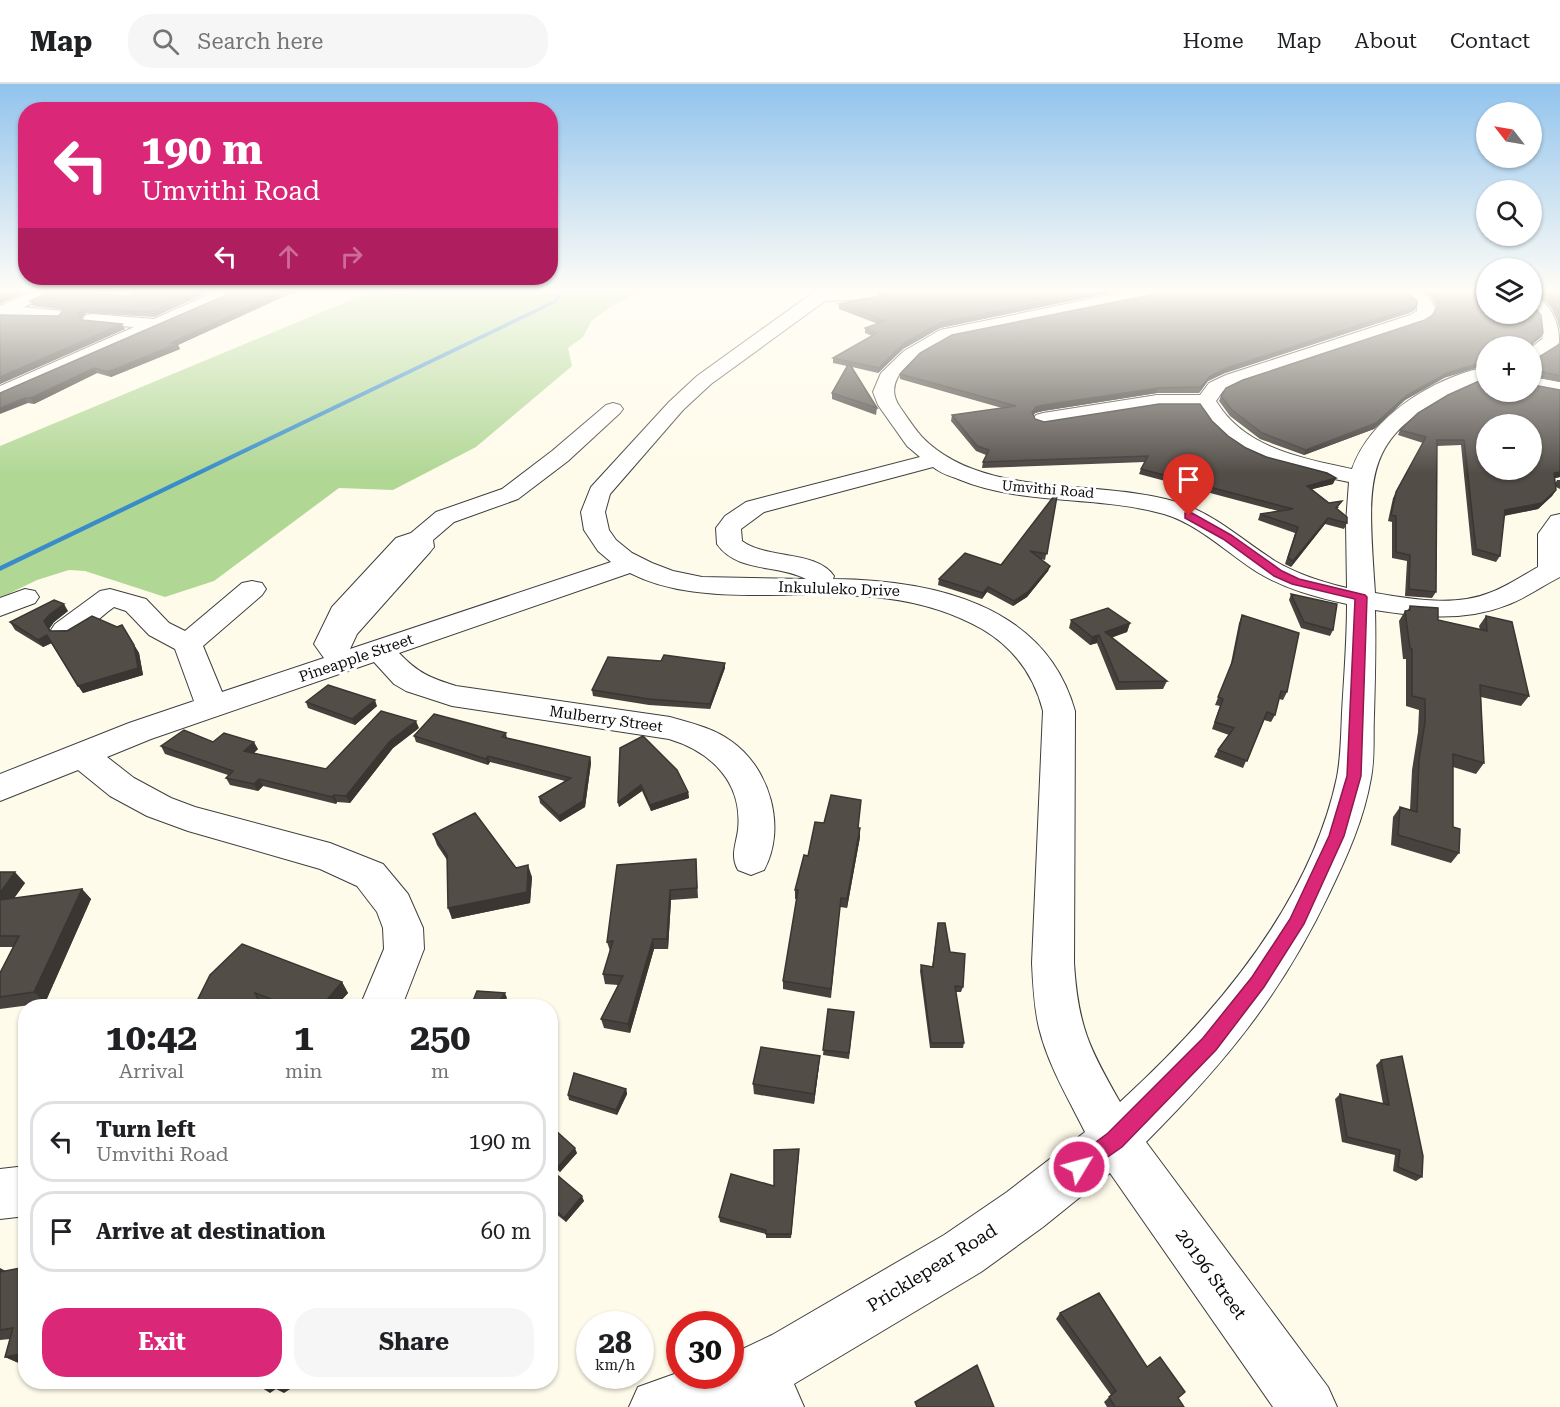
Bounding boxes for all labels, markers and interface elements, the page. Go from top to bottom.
search box [128,14,548,68]
text: Map [30,25,92,58]
icon: search [149,25,182,58]
text: Search here [197,29,323,54]
text: Home [1183,29,1244,53]
text: Map [1277,29,1322,53]
text: About [1355,29,1417,53]
text: Contact [1450,29,1530,53]
north arrow [1476,102,1542,168]
map controls [1476,102,1542,480]
text: 190 m [141,125,263,174]
icon: left [42,126,120,204]
text: Umvithi Road [141,175,320,207]
button: search [1476,180,1542,246]
icon: left [209,240,242,273]
icon: ahead [272,240,305,273]
icon: right [335,240,368,273]
button: layers [1476,258,1542,324]
button: + [1476,336,1542,402]
button: − [1476,414,1542,480]
pin [1163,454,1214,516]
icon: arrive [1172,463,1205,496]
street label: Umvithi Road [1001,477,1095,501]
street label: Inkululeko Drive [778,578,900,600]
street label: Pineapple Street [296,630,416,686]
street label: Mulberry Street [548,702,664,736]
text: 10:42 [106,1017,197,1059]
text: 1 [294,1017,314,1059]
text: 250 [410,1017,470,1059]
text: Arrival [119,1059,184,1083]
text: min [285,1059,322,1083]
text: m [431,1059,449,1083]
text: Turn left [96,1117,196,1142]
icon: left [45,1125,78,1158]
text: 190 m [468,1129,531,1154]
position arrow [1047,1135,1111,1199]
text: Umvithi Road [96,1142,229,1166]
icon: arrive [45,1215,78,1248]
text: Arrive at destination [96,1219,325,1244]
text: 60 m [481,1219,531,1244]
street label: Pricklepear Road [863,1219,1001,1316]
street label: 20196 Street [1172,1224,1251,1323]
button: Exit [42,1308,282,1377]
button: Share [294,1308,534,1377]
speed limit sign: 30 [666,1311,744,1389]
text: 28 [598,1325,632,1360]
text: km/h [595,1356,635,1374]

